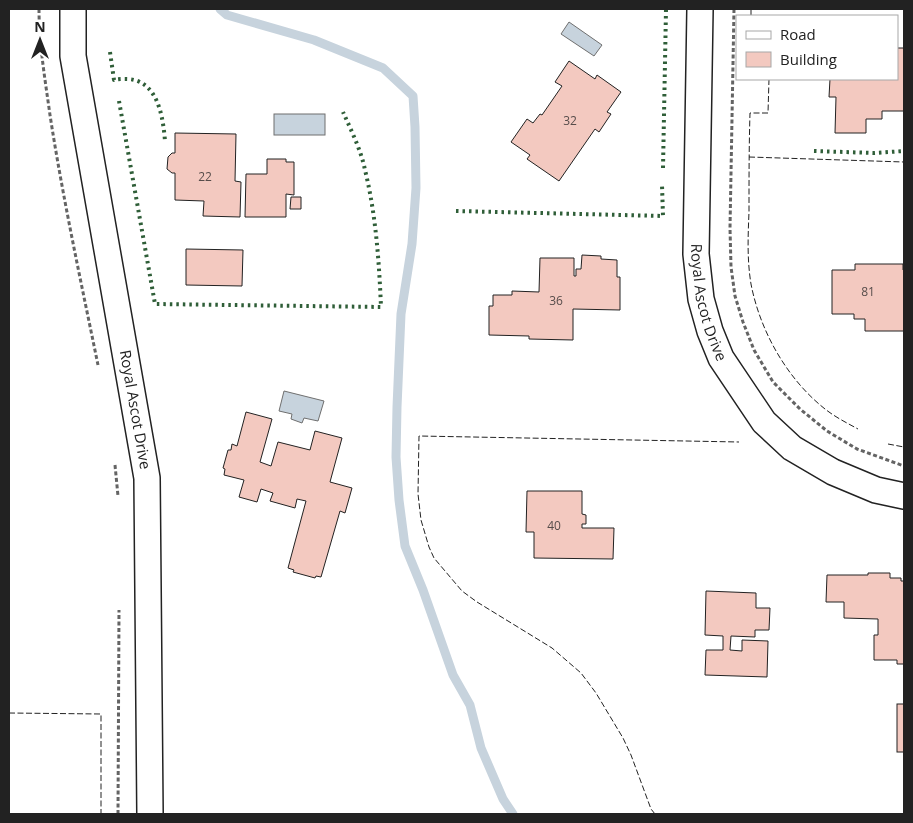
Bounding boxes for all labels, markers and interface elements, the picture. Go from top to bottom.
north arrow [15,15,65,65]
legend [736,15,898,80]
text: N [34,17,46,36]
text: Road [780,24,816,44]
text: Building [780,49,837,69]
house number: 32 [563,112,577,129]
house number: 22 [198,168,212,185]
street label: Royal Ascot Drive [687,243,732,364]
house number: 81 [861,283,875,300]
house number: 36 [549,292,563,309]
street label: Royal Ascot Drive [116,348,156,471]
house number: 40 [547,517,561,534]

